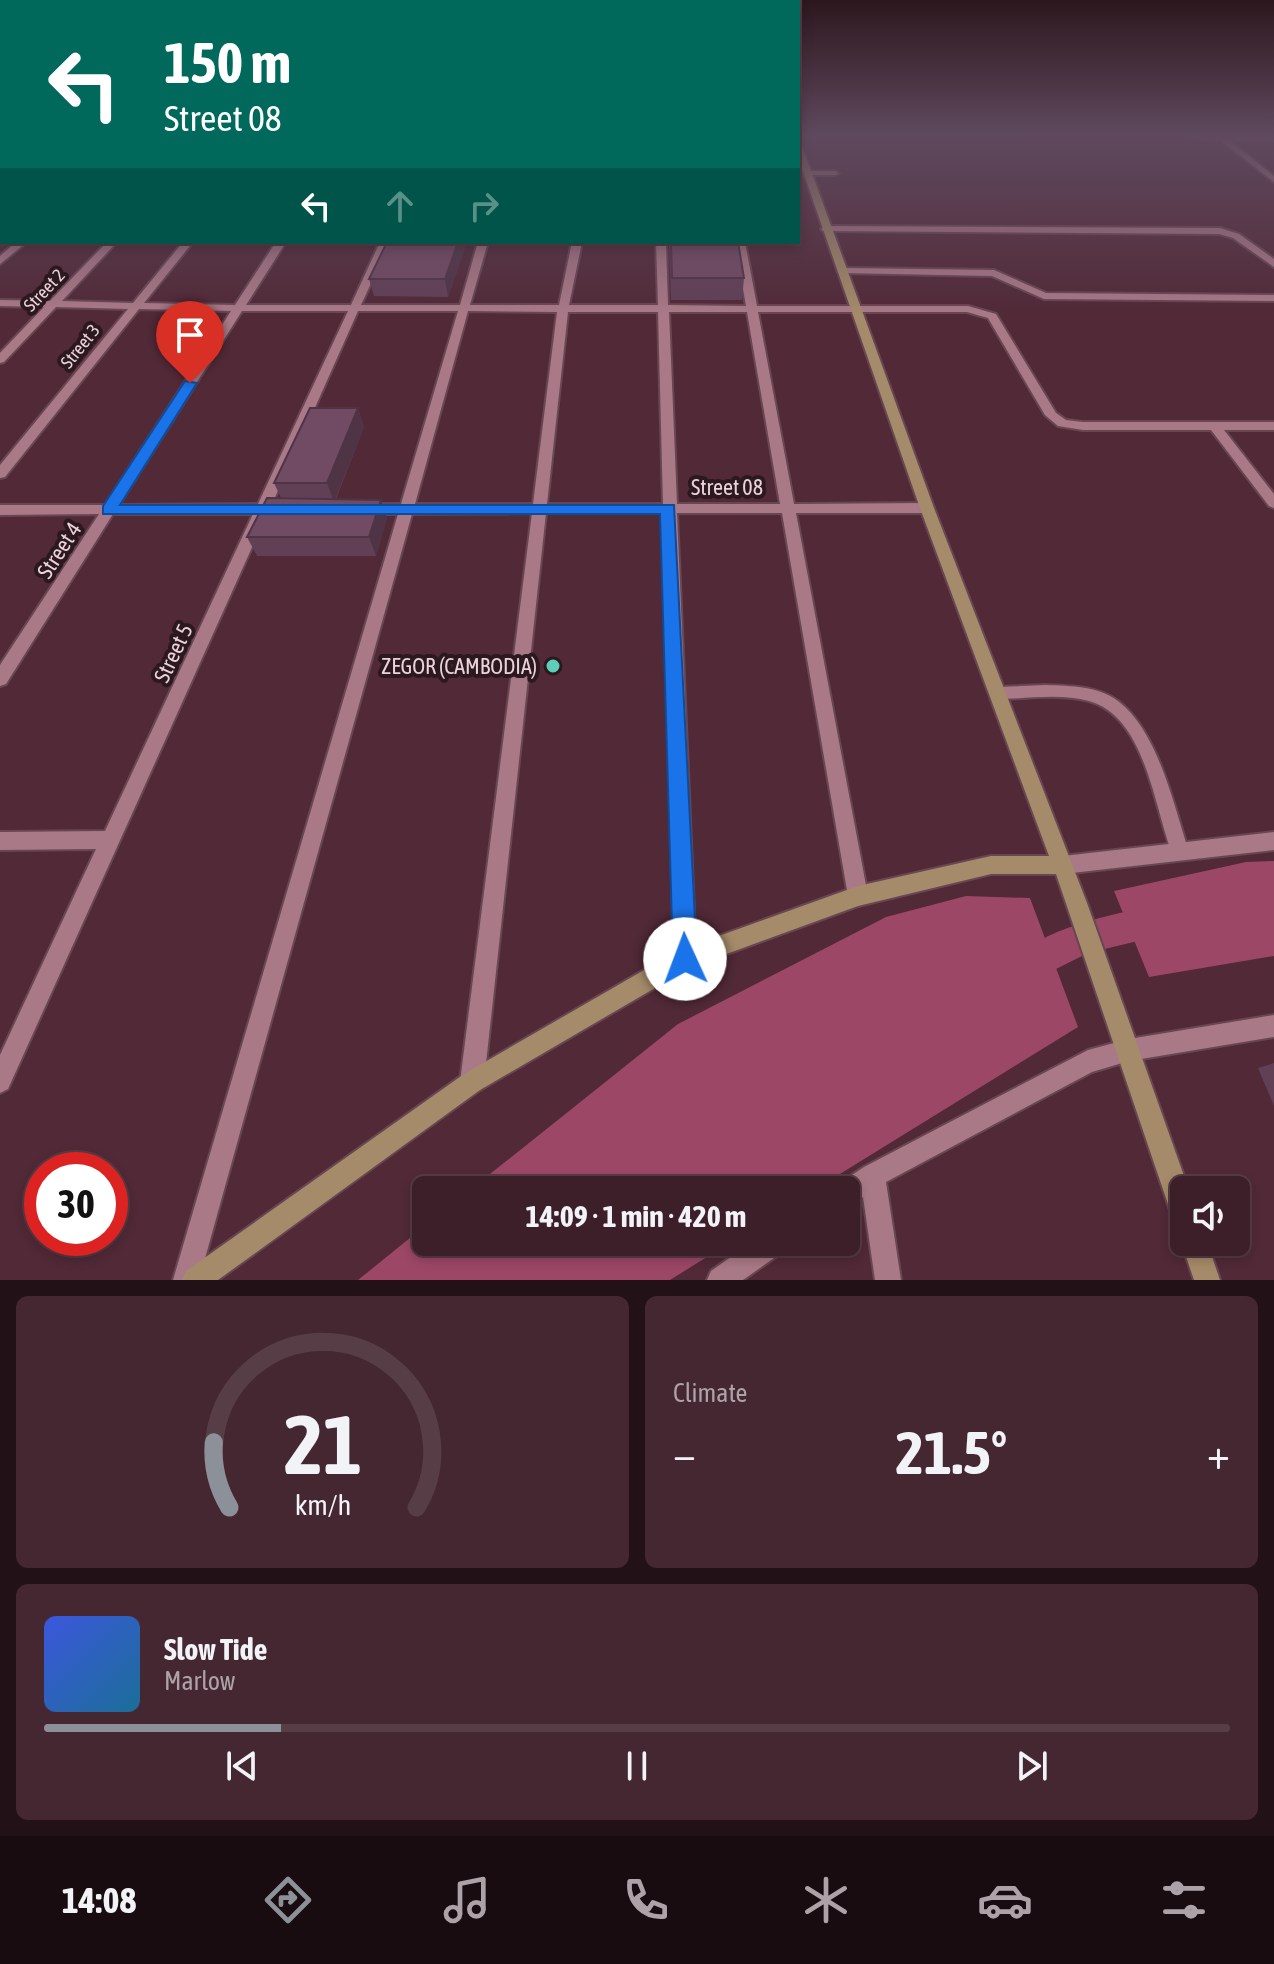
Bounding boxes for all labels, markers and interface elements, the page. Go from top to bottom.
text: 150 m [164,31,291,95]
icon: left [32,32,136,136]
text: Street 08 [164,97,282,139]
icon: left [294,184,338,228]
icon: ahead [378,184,422,228]
icon: right [462,184,506,228]
street label: Street 2 [19,264,69,316]
pin [156,301,224,383]
icon: arrive [168,313,212,357]
street label: Street 3 [56,320,104,372]
street label: Street 08 [691,474,763,500]
street label: Street 4 [31,517,87,583]
street label: Street 5 [148,620,198,686]
place label: ZEGOR (CAMBODIA) [381,653,537,679]
marker: ZEGOR (CAMBODIA) [544,657,562,675]
position arrow [643,917,727,1001]
speed limit sign: 30 [24,1152,128,1256]
map controls [1170,1176,1250,1256]
button: sound [1170,1176,1250,1256]
text: 14:09 · 1 min · 420 m [526,1199,746,1233]
text: Climate [673,1378,747,1408]
text: 21 [283,1396,362,1492]
text: 21.5° [896,1418,1007,1487]
text: − [673,1428,696,1478]
text: + [1207,1428,1230,1478]
text: km/h [294,1488,351,1521]
text: Slow Tide [164,1632,267,1666]
text: Marlow [164,1666,235,1696]
icon: previous [220,1744,264,1788]
icon: pause [615,1744,659,1788]
icon: next [1010,1744,1054,1788]
icon: directions [260,1872,316,1928]
icon: music [439,1872,495,1928]
icon: phone [618,1872,674,1928]
icon: climate [798,1872,854,1928]
icon: car [977,1872,1033,1928]
icon: filters [1156,1872,1212,1928]
text: 14:08 [62,1879,136,1921]

